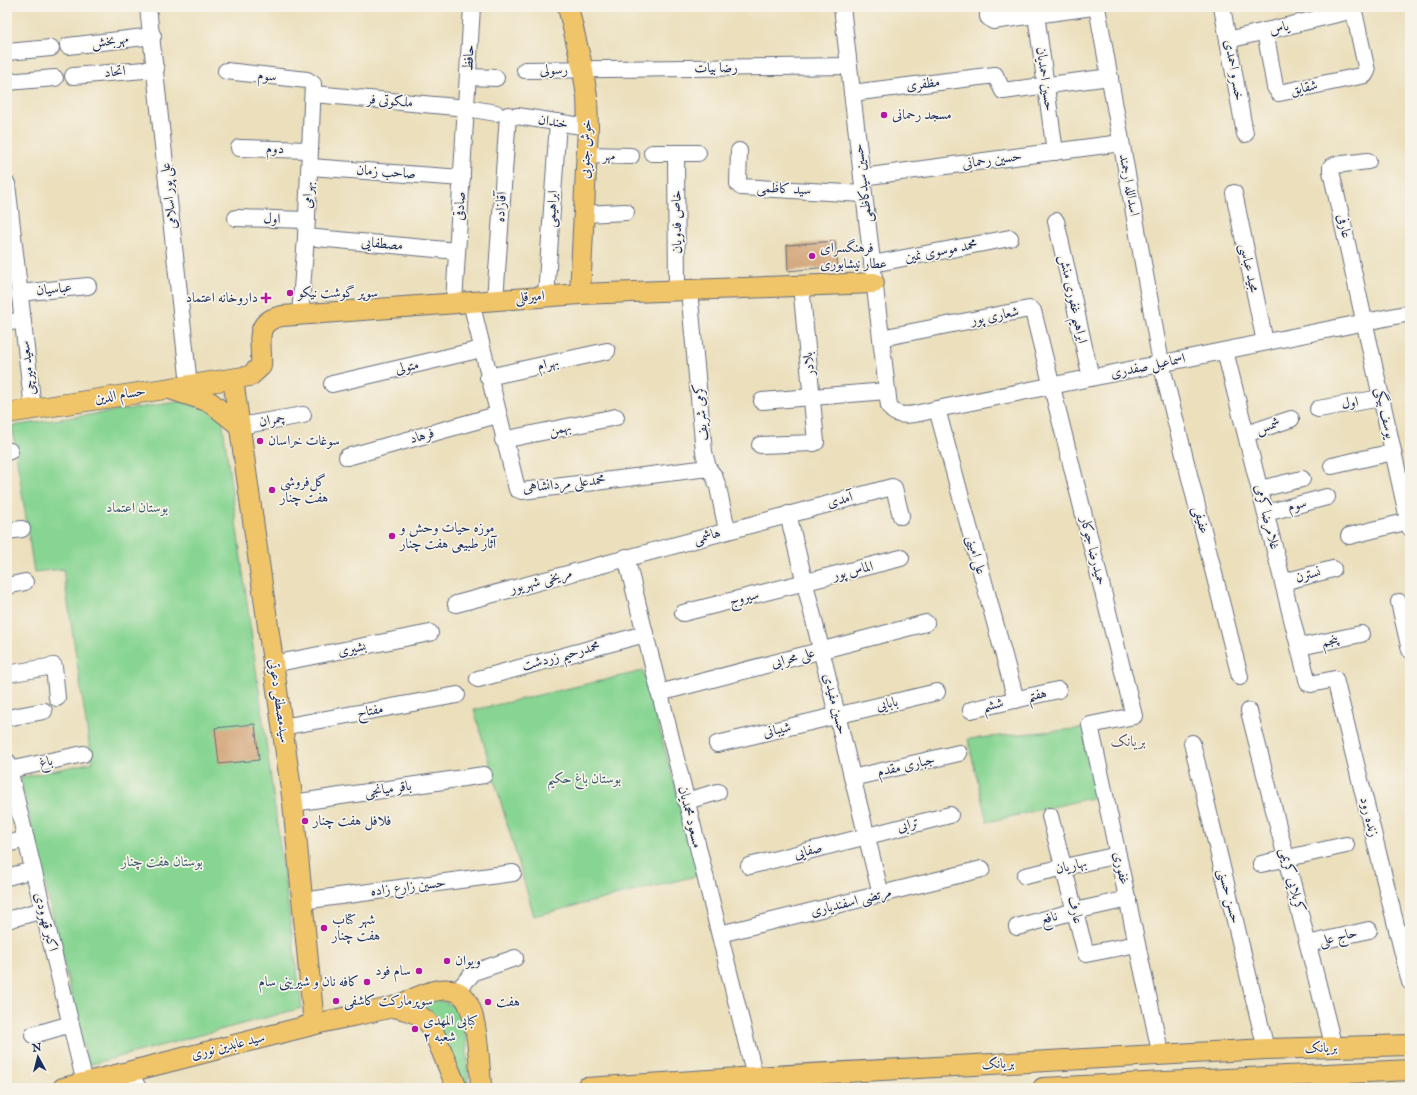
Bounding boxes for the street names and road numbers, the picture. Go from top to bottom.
street label: یاس [1267,17,1292,39]
street label: مهربخش [90,30,130,52]
street label: خسرو احمدی [1220,38,1248,102]
street label: حافظ [459,44,479,72]
street label: حسین احمدیان [1032,46,1058,112]
street label: رضا بیات [694,59,738,77]
street label: رسولی [540,61,568,79]
street label: اتحاد [103,62,127,82]
street label: سوم [256,66,277,89]
street label: مظفری [905,73,941,95]
street label: شقایق [1289,76,1320,100]
street label: ملکوتی فر [364,90,414,112]
street label: خندان [537,111,569,133]
street label: خوش جنوبی [576,119,596,179]
street label: دوم [265,140,284,161]
street label: حسین سیدکاظمی [849,142,877,224]
street label: مهر [601,147,615,165]
street label: حسین رحمانی [961,147,1023,173]
street label: اسدالله ارجمند [1115,153,1143,217]
street label: صاحب زمان [356,161,416,183]
street label: علی پور اسلامی [157,162,182,230]
street label: سید کاظمی [756,179,812,199]
street label: بهرامی [298,181,318,209]
street label: آقازاده [491,189,511,223]
street label: ابراهیمی [542,190,562,228]
street label: خاص فدویان [667,190,687,254]
street label: صادقی [450,191,470,221]
street label: اول [263,210,281,228]
street label: عارفی [1333,212,1355,240]
street label: مصطفایی [360,233,404,255]
street label: محمد موسوی نمین [903,235,979,267]
street label: مجید عباسی [1235,242,1263,295]
street label: ابراهیم غفوری منش [1051,253,1091,346]
street label: عباسیان [35,278,73,300]
street label: امیرقلی [515,287,545,307]
street label: شعاری پور [967,303,1021,331]
street label: سعید میرچی [16,340,40,396]
street label: اسماعیل صفدری [1109,349,1187,384]
street label: بلادر [799,351,819,379]
street label: بهرام [536,353,561,378]
street label: متولی [393,356,421,378]
street label: حسام الدین [93,382,147,411]
street label: کرمی شریف [690,382,712,442]
street label: یوسف بیگی [1371,386,1399,442]
street label: اول [1340,393,1360,413]
street label: چمران [258,409,286,431]
street label: شمس [1253,414,1283,438]
street label: بهمن [547,418,573,440]
street label: فرهاد [408,424,436,448]
street label: محمدعلی مردانشاهی [522,471,606,497]
street label: غلامرضا کرمی [1250,483,1284,551]
street label: آمدی [825,487,857,512]
street label: سوم [1285,494,1309,519]
street label: عفیفی [1188,504,1213,536]
street label: حمیدرضا جوکار [1075,513,1110,587]
street label: هاشمی [691,524,723,548]
street label: علی امینی [962,533,990,577]
street label: الماس پور [829,557,875,586]
street label: نسترن [1293,563,1323,587]
street label: مریخی شهریور [506,564,574,598]
street label: سیروج [727,586,762,613]
street label: پنجم [1320,630,1343,655]
street label: بشیری [336,637,368,661]
street label: محمدرحیم زردشت [520,637,603,679]
street label: علی محرابی [769,644,817,672]
street label: سیدمصطفی دعوتی [263,658,294,745]
street label: حسین مفیدی [819,672,851,736]
street label: هفتم [1025,684,1049,710]
street label: بابایی [874,693,900,715]
street label: ششم [981,694,1006,720]
street label: مفتاح [355,700,385,725]
street label: شیبانی [761,718,793,742]
street label: جباری مقدم [875,751,937,784]
street label: باغ [37,752,55,774]
street label: باقر میانجی [363,777,413,801]
street label: مسعود محمدیان [674,784,706,850]
street label: زنده رود [1355,795,1383,839]
street label: ترابی [895,814,921,836]
street label: صفایی [792,839,824,863]
street label: کربلایی کریمی [1275,846,1309,914]
street label: غفوری [1109,850,1133,886]
street label: بهاریان [1053,854,1089,878]
street label: حسن حسنی [1213,867,1245,925]
street label: حسین زارع زاده [369,873,447,903]
street label: مرتضی اسفندیاری [809,883,894,921]
street label: اکبر قهرودی [30,891,62,953]
street label: عارف [1063,894,1087,926]
street label: نافع [1038,907,1061,933]
street label: حاج علی [1317,924,1360,953]
street label: سید عابدین نوری [189,1028,267,1064]
street label: بریانک [1304,1038,1338,1058]
street label: بریانک [981,1054,1015,1074]

